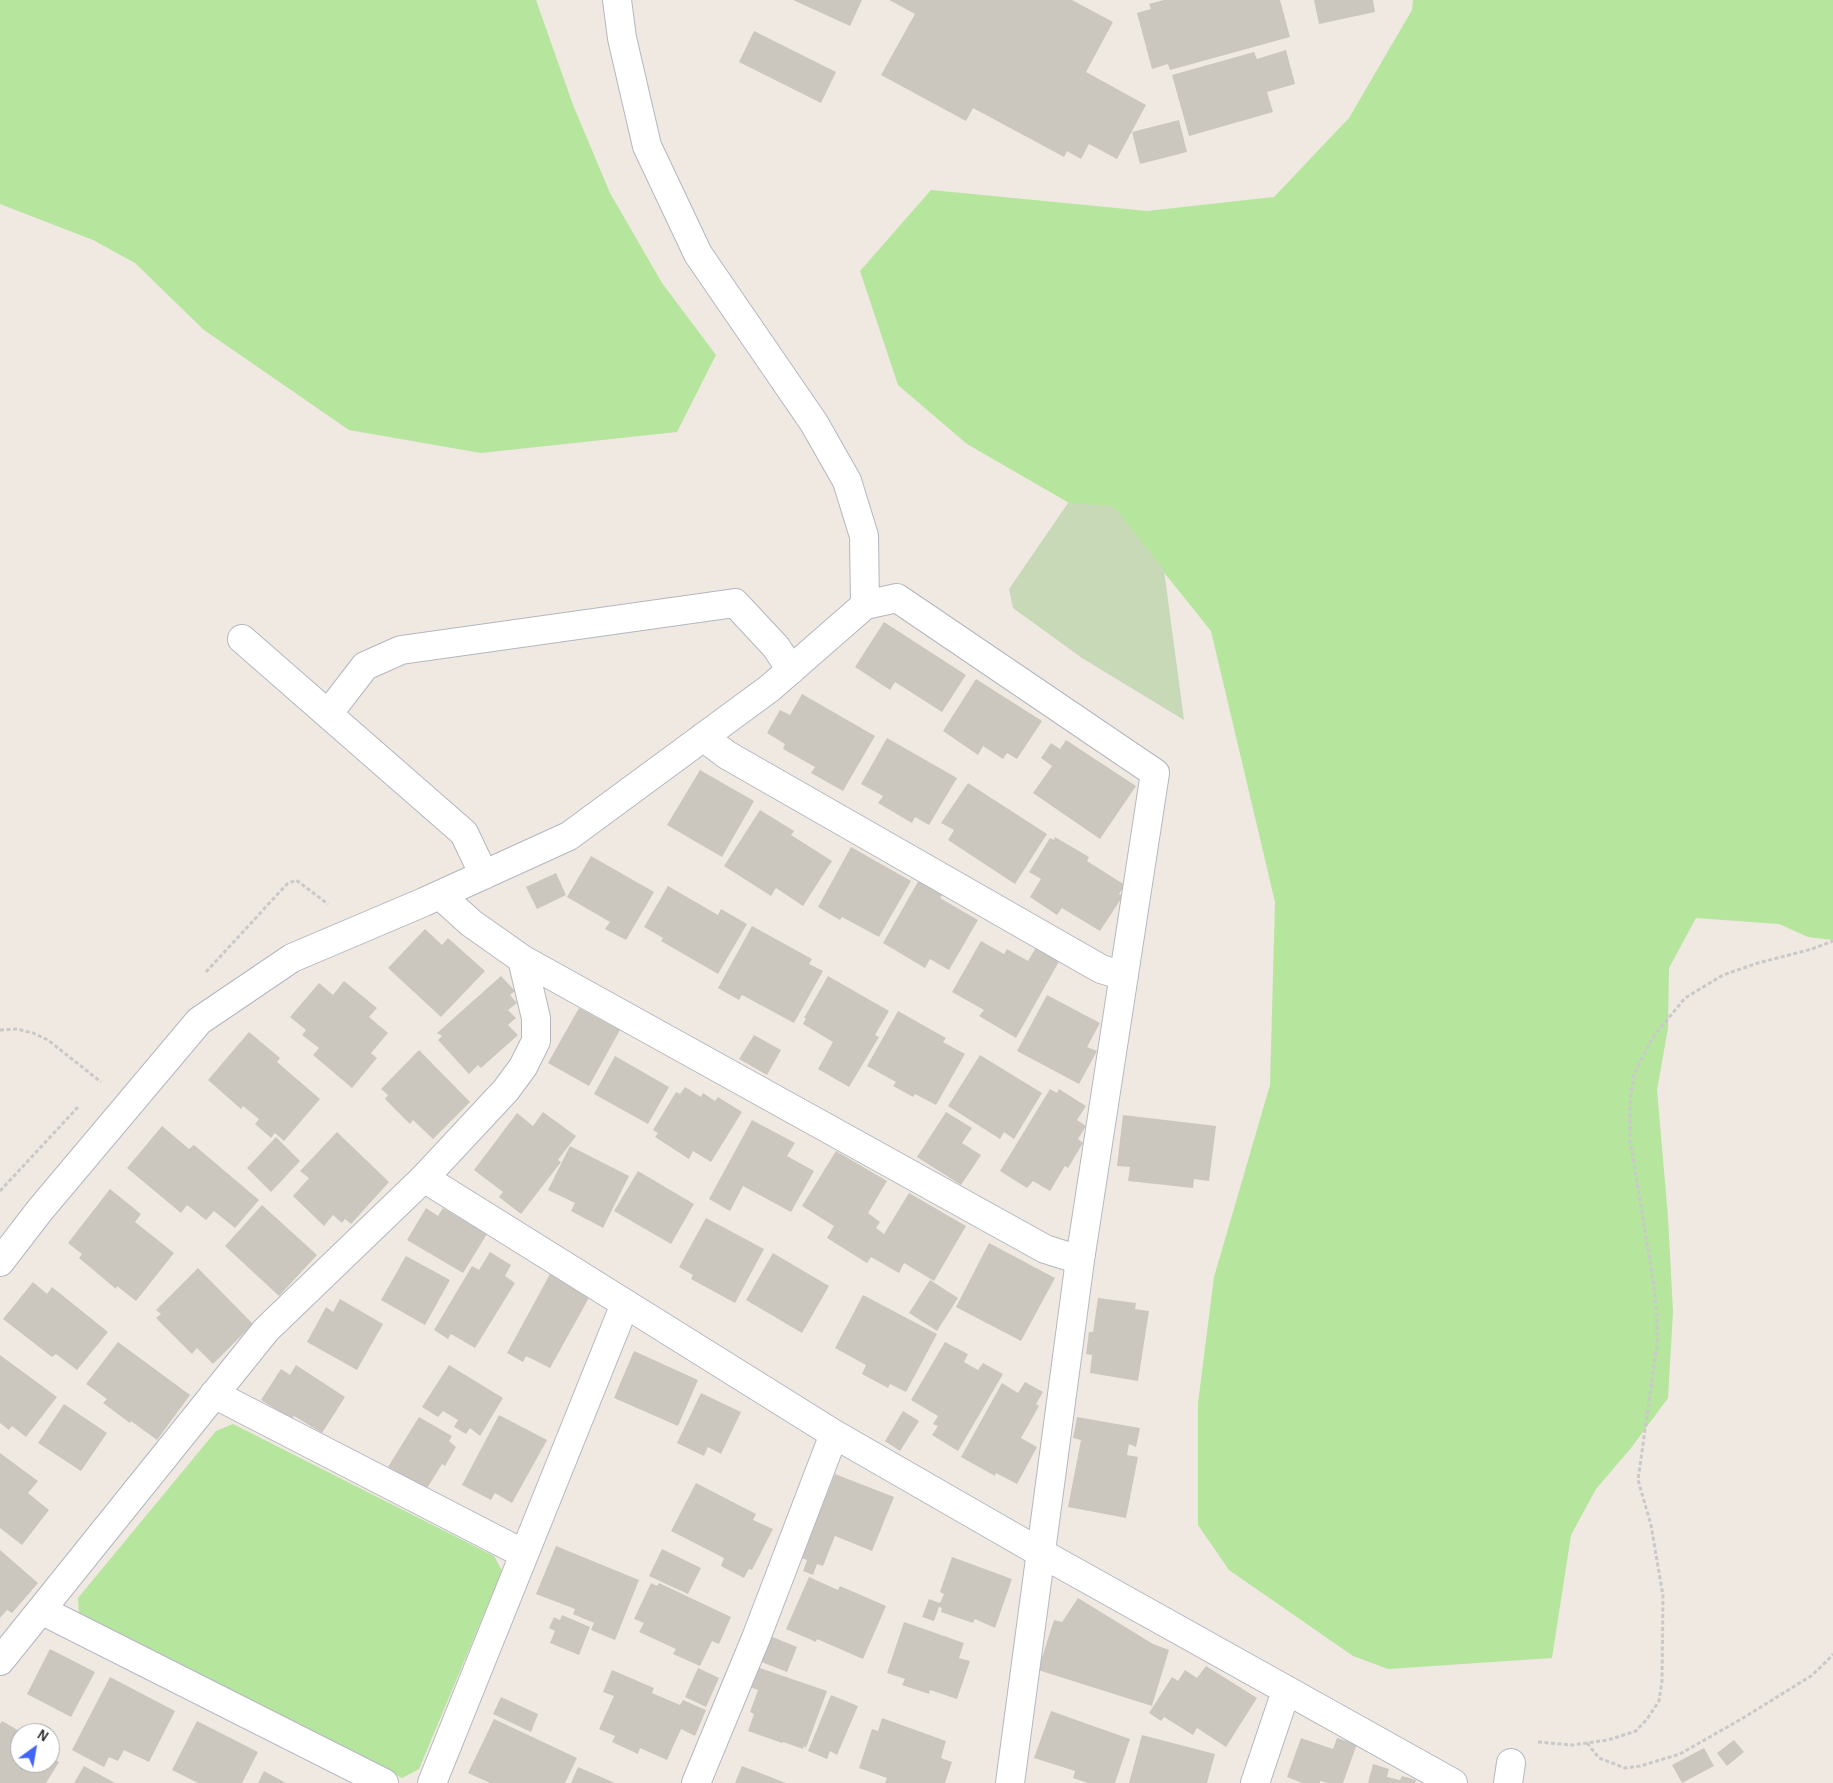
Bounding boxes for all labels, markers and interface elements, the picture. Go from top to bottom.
north arrow [10,1723,60,1773]
text: N [35,1728,50,1745]

